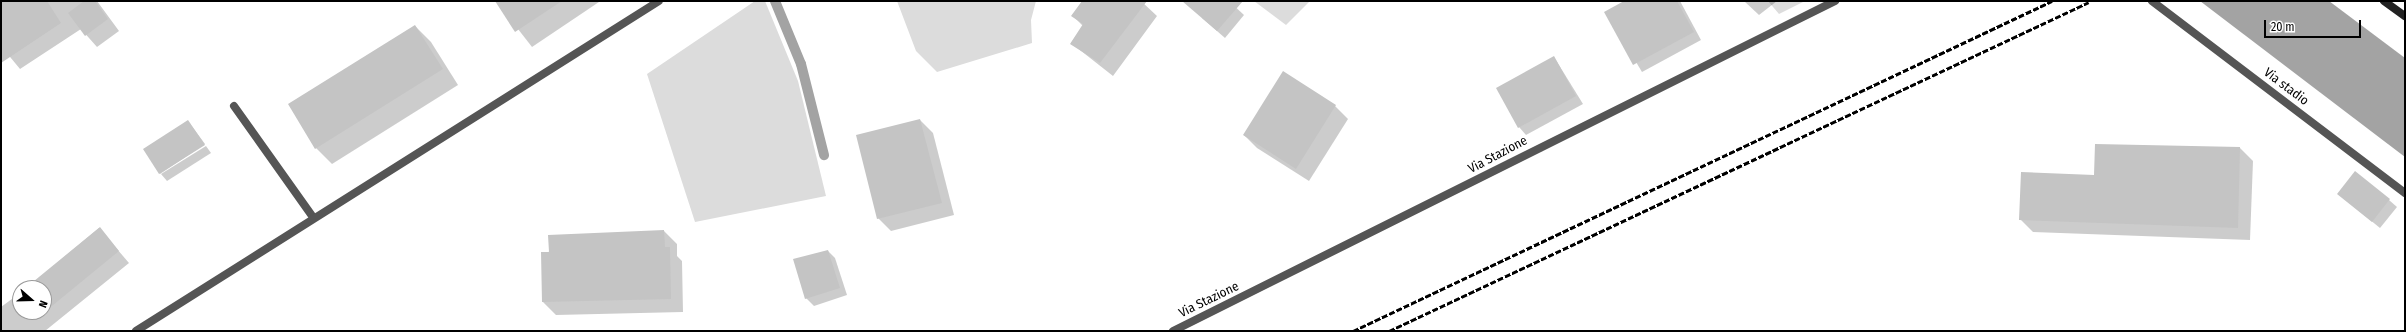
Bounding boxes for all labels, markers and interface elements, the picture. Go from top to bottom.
scale bar [2266,12,2363,38]
text: 20 m [2271,20,2295,34]
street label: Via stadio [2260,65,2312,109]
street label: Via Stazione [1466,133,1530,177]
street label: Via Stazione [1176,279,1242,321]
north arrow [12,280,52,320]
text: N [36,299,50,309]

